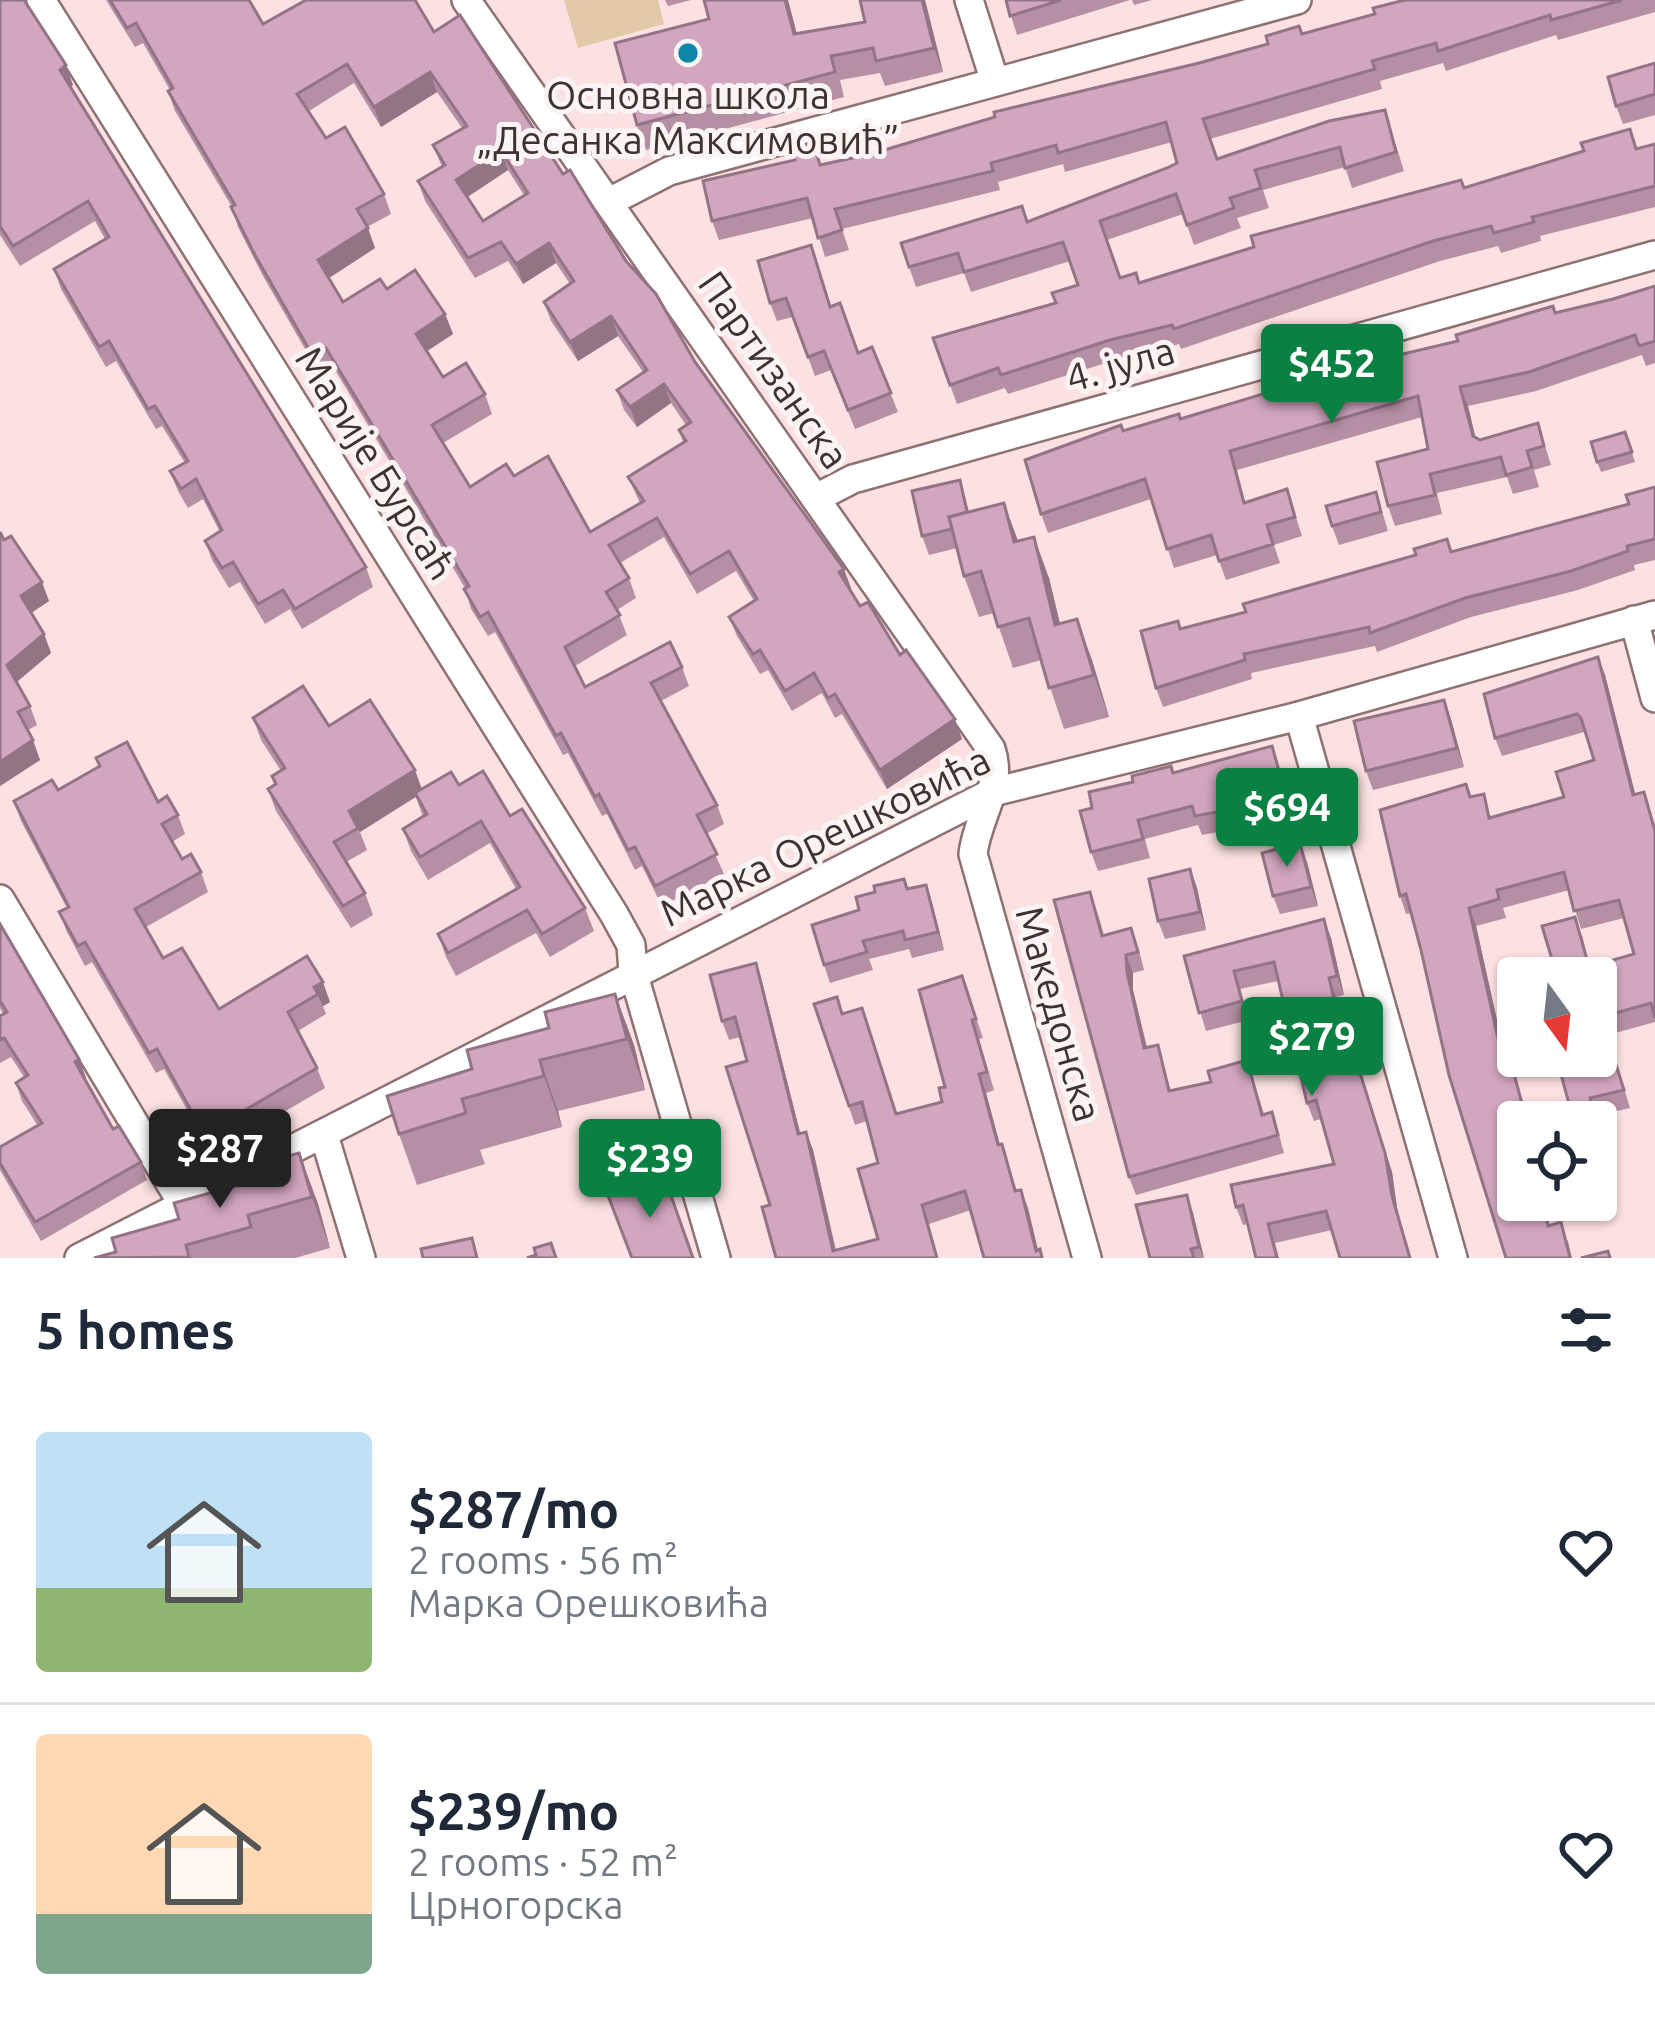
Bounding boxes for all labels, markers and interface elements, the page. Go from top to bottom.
marker: Основна школа „Десанка Максимовић” [675,40,701,66]
place label: Основна школа „Десанка Максимовић” [477,73,899,161]
street label: Партизанска [691,263,858,476]
pin: $452 [1261,324,1403,426]
street label: 4. јула [1061,328,1179,399]
street label: Марије Бурсаћ [288,339,465,587]
text: $452 [1288,341,1376,384]
street label: Марка Орешковића [653,737,996,934]
pin: $694 [1216,768,1358,870]
text: $694 [1243,785,1331,828]
street label: Македонска [1008,901,1111,1126]
north arrow [1497,957,1617,1077]
map controls [1497,957,1617,1221]
pin: $279 [1241,997,1383,1099]
text: $279 [1268,1014,1356,1057]
button: locate [1497,1101,1617,1221]
pin: $287 [149,1109,291,1211]
pin: $239 [579,1119,721,1221]
text: $287 [176,1126,264,1169]
text: $239 [606,1136,694,1179]
icon: filters [1553,1297,1619,1363]
text: 5 homes [36,1301,235,1359]
icon: home [132,1480,276,1624]
text: $287/mo [408,1480,619,1538]
icon: heart [1553,1519,1619,1585]
text: 2 rooms · 56 m² [408,1538,678,1581]
text: Марка Орешковића [408,1581,769,1624]
icon: home [132,1782,276,1926]
text: $239/mo [408,1782,619,1840]
icon: heart [1553,1821,1619,1887]
text: 2 rooms · 52 m² [408,1840,678,1883]
text: Црногорска [408,1883,623,1926]

